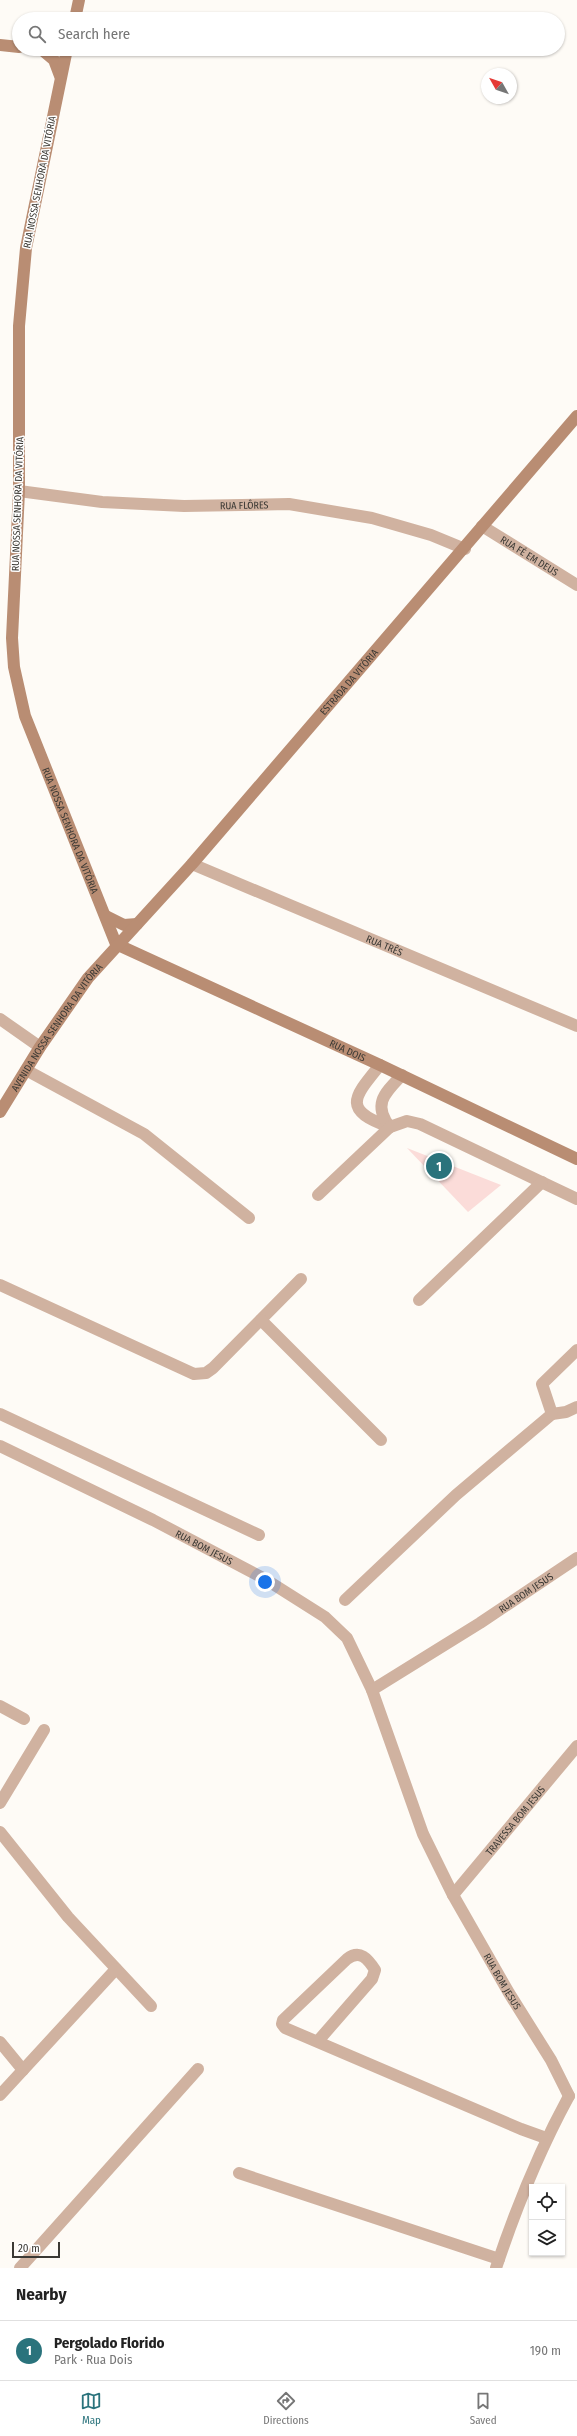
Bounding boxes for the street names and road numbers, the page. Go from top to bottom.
street label: RUA NOSSA SENHORA DA VITÓRIA [19,114,59,249]
street label: RUA NOSSA SENHORA DA VITÓRIA [8,436,26,571]
street label: RUA FLÔRES [220,498,269,512]
street label: RUA FÉ EM DEUS [498,534,560,579]
street label: ESTRADA DA VITÓRIA [318,646,381,718]
street label: RUA NOSSA SENHORA DA VITÓRIA [39,766,100,896]
street label: RUA TRÊS [364,933,404,959]
street label: AVENIDA NOSSA SENHORA DA VITÓRIA [9,961,106,1094]
street label: RUA DOIS [327,1038,367,1065]
street label: RUA BOM JESUS [173,1528,235,1568]
street label: RUA BOM JESUS [497,1571,556,1616]
street label: TRAVESSA BOM JESUS [484,1784,548,1858]
street label: RUA BOM JESUS [481,1952,523,2012]

